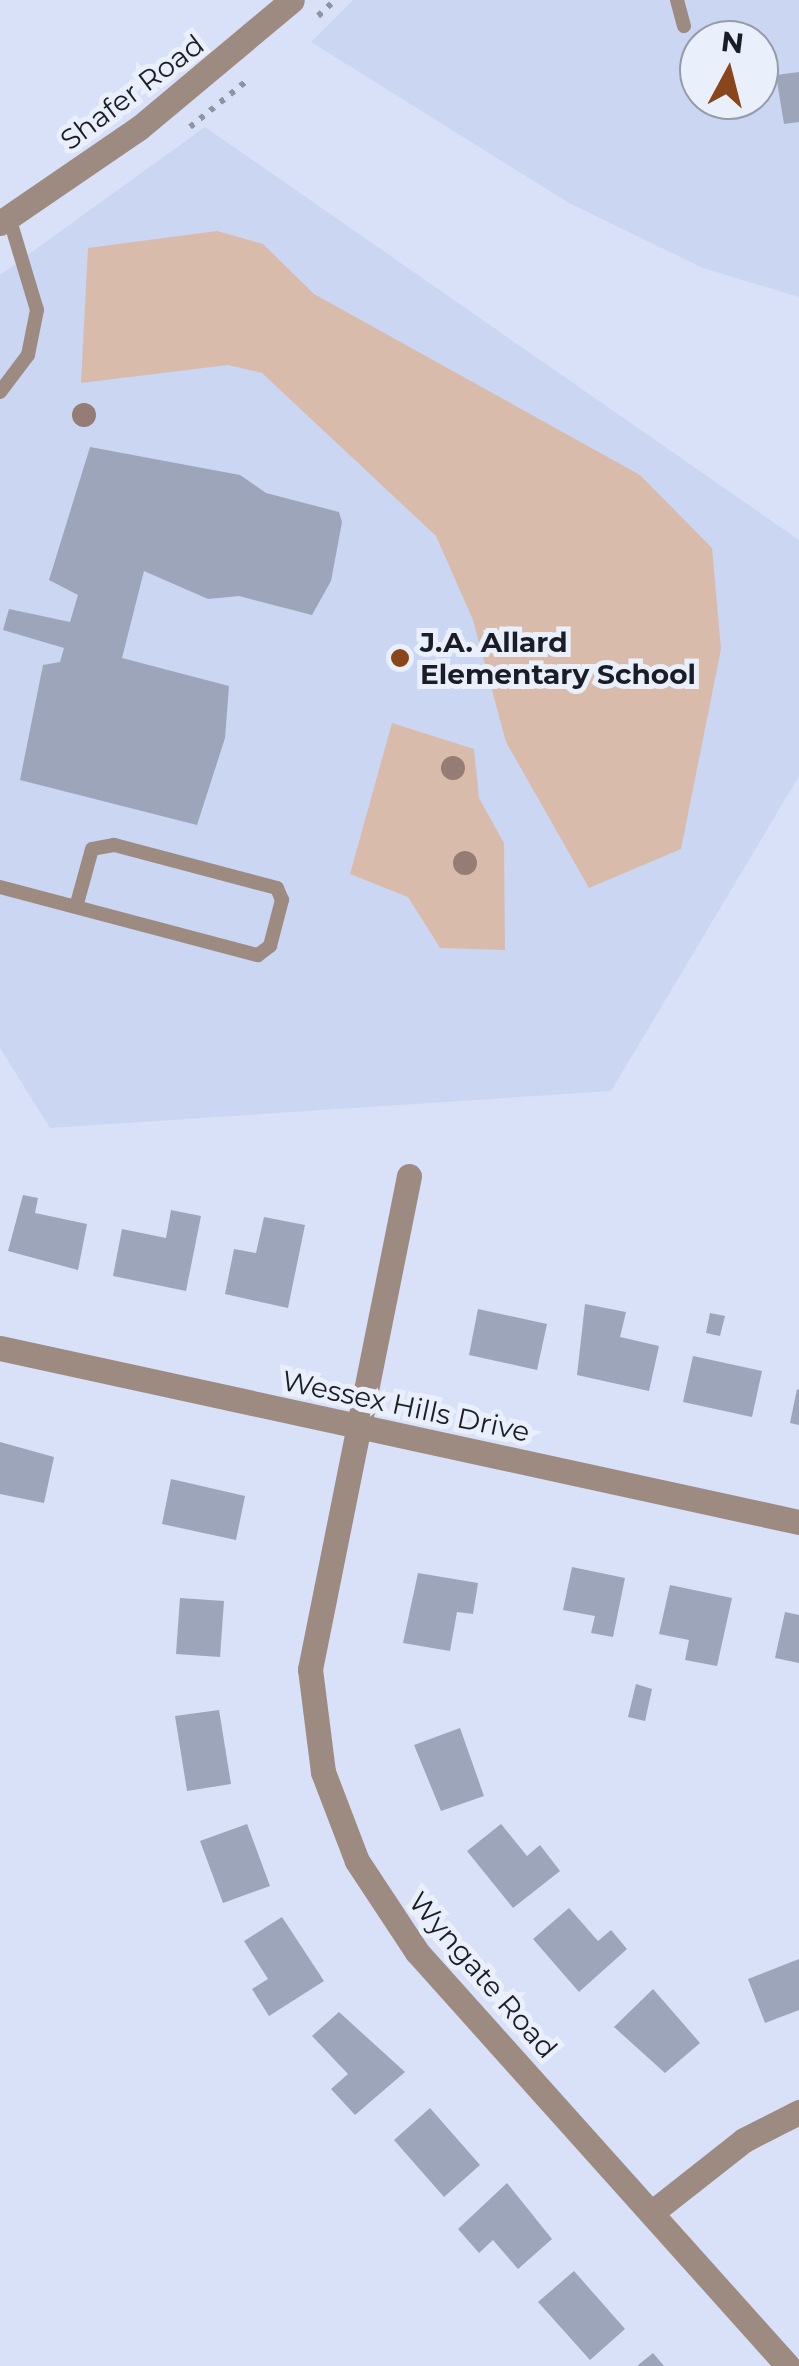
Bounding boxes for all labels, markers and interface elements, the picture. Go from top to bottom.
north arrow [679,20,779,120]
text: N [719,24,746,60]
street label: Shafer Road [54,27,210,157]
place label: J.A. Allard Elementary School [420,625,696,691]
marker: J.A. Allard Elementary School [389,647,411,669]
street label: Wessex Hills Drive [279,1363,533,1449]
street label: Wyngate Road [402,1885,564,2065]

